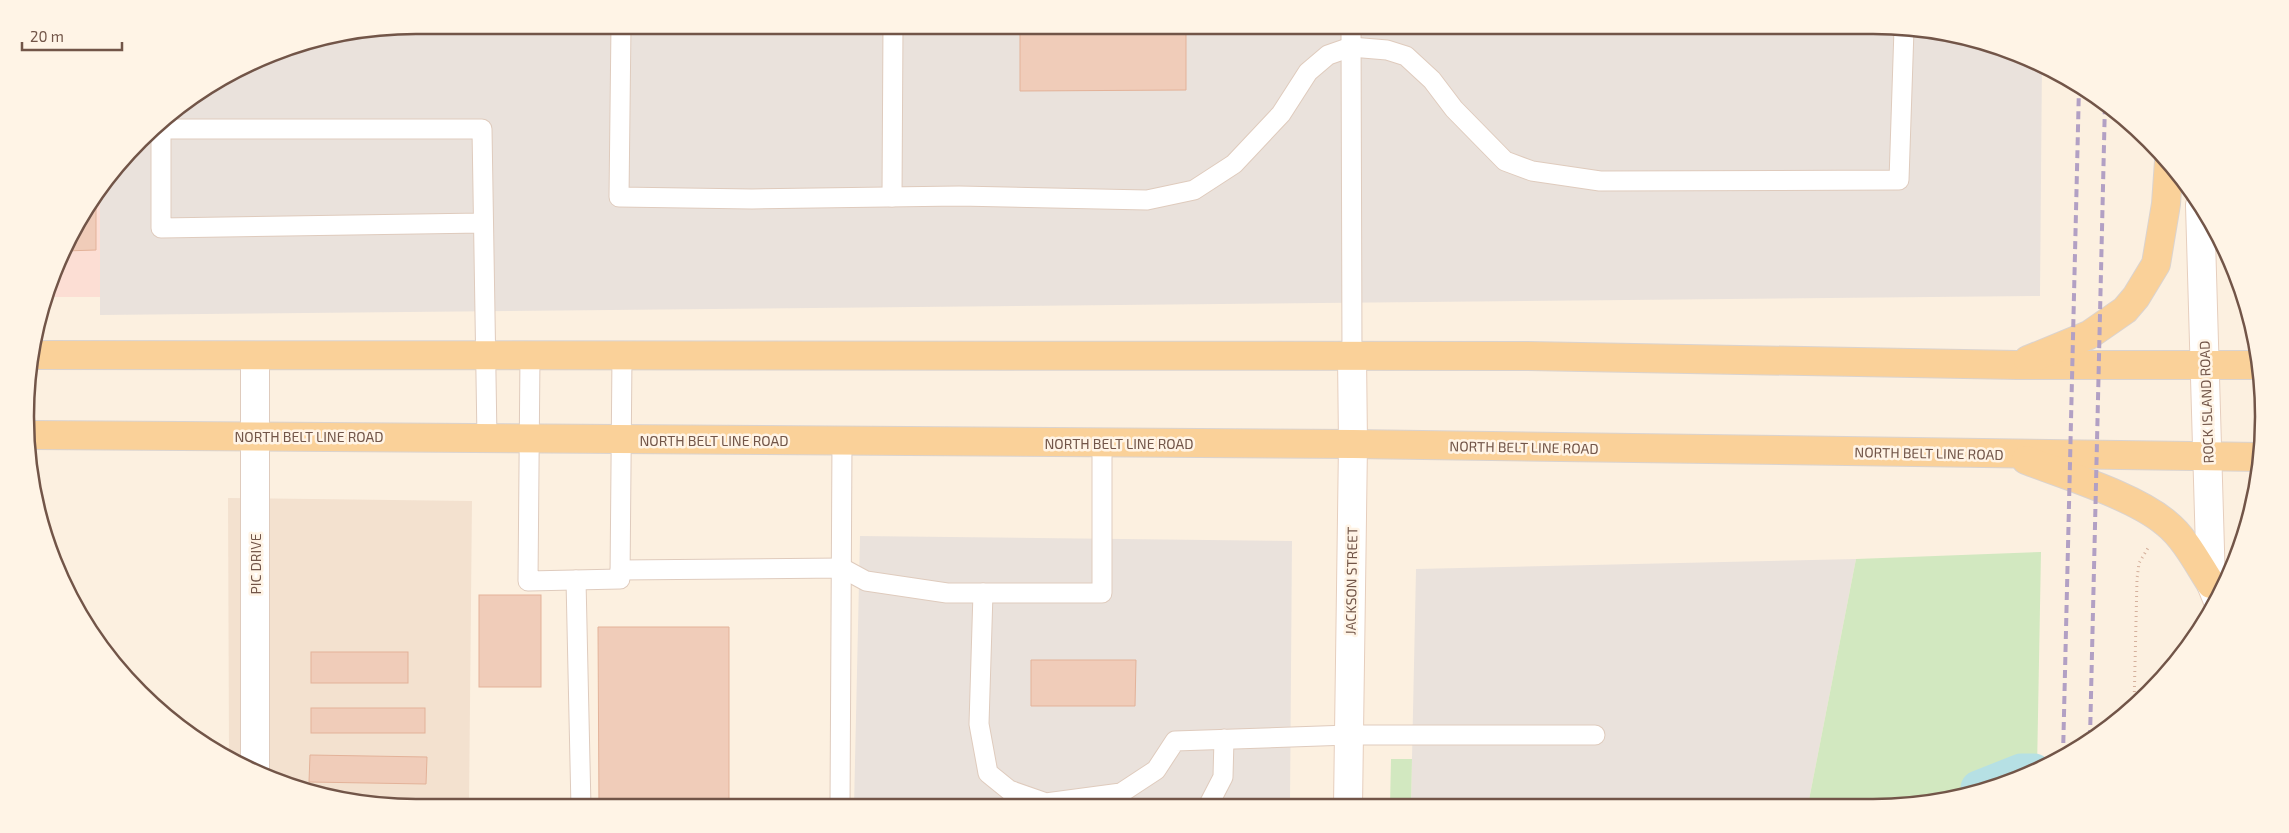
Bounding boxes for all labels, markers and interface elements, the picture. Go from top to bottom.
scale bar [22,20,122,52]
text: 20 m [30,27,64,45]
street label: ROCK ISLAND ROAD [2195,340,2217,464]
street label: NORTH BELT LINE ROAD [234,428,384,445]
street label: NORTH BELT LINE ROAD [639,432,789,449]
street label: NORTH BELT LINE ROAD [1044,435,1194,452]
street label: NORTH BELT LINE ROAD [1449,437,1599,457]
street label: NORTH BELT LINE ROAD [1854,443,2004,463]
street label: JACKSON STREET [1342,527,1360,635]
street label: PIC DRIVE [247,533,264,595]

